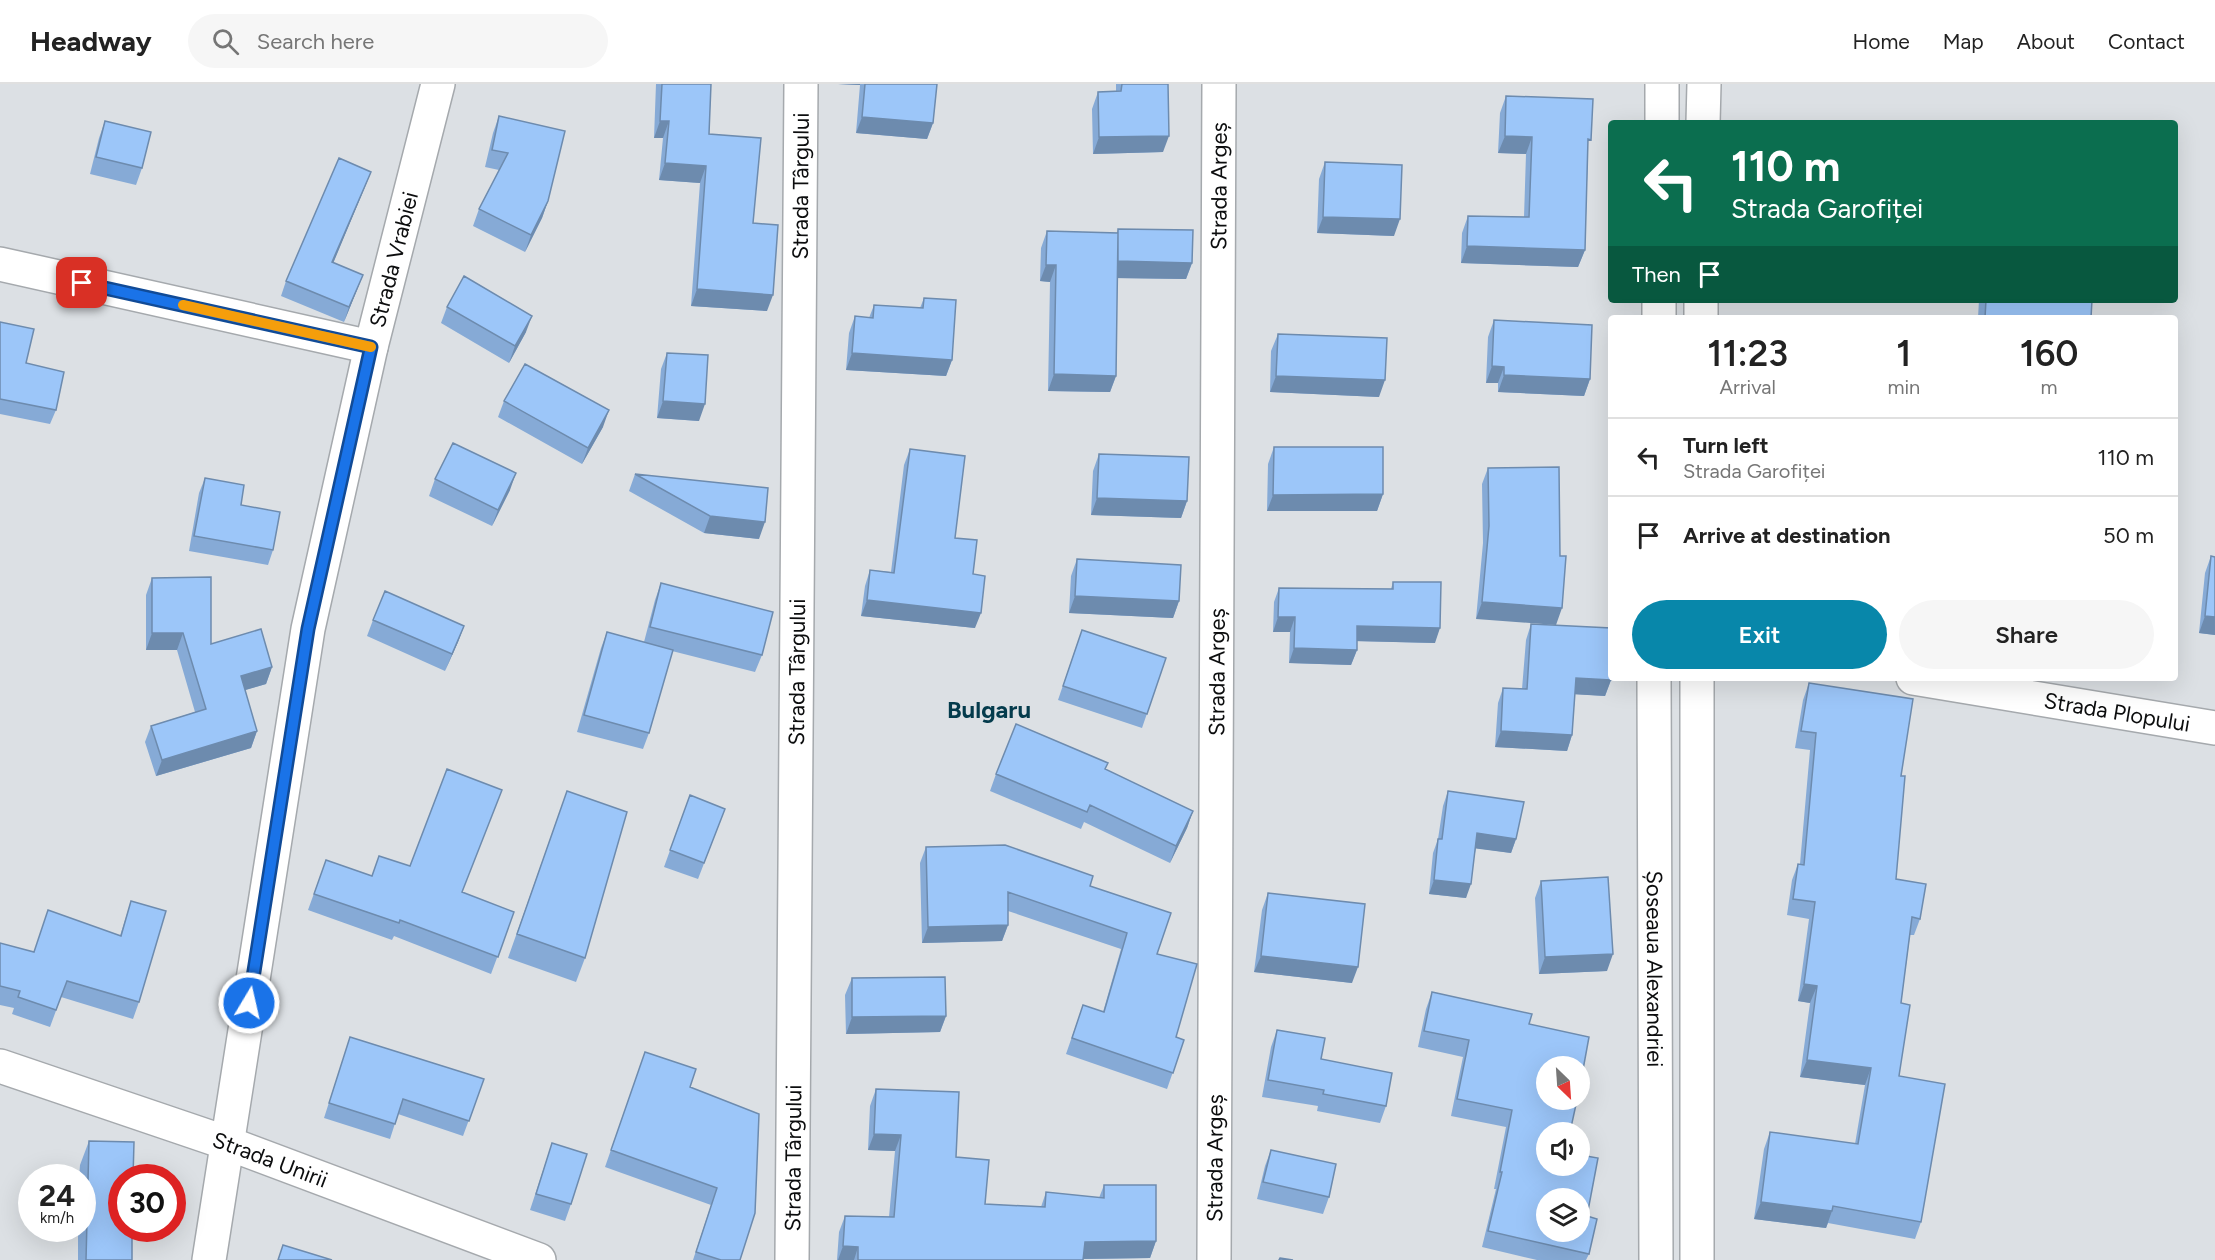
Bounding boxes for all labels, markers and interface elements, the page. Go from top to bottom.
search box [188,14,608,68]
text: Headway [30,24,152,58]
icon: search [209,25,242,58]
text: Search here [257,28,374,55]
text: Home [1853,29,1910,54]
text: Map [1943,29,1984,54]
text: About [2017,29,2075,54]
text: Contact [2108,29,2185,54]
street label: Strada Târgului [786,112,814,260]
street label: Strada Argeș [1205,122,1232,250]
text: 110 m [1731,141,1840,192]
icon: left [1632,144,1710,222]
street label: Strada Vrabiei [363,189,424,330]
text: Strada Garofiței [1731,192,1923,225]
pin [56,257,107,308]
icon: arrive [1693,258,1726,291]
text: Then [1632,261,1681,288]
icon: arrive [65,266,98,299]
text: 11:23 [1707,332,1788,375]
text: 1 [1896,332,1911,375]
text: 160 [2020,332,2079,375]
text: Arrival [1719,375,1776,399]
text: min [1887,375,1920,399]
text: m [2041,375,2058,399]
text: Turn left [1683,432,1769,459]
icon: left [1632,441,1665,474]
text: 110 m [2098,444,2154,471]
text: Strada Garofiței [1683,459,1826,483]
icon: arrive [1632,519,1665,552]
text: Arrive at destination [1683,522,1891,549]
text: 50 m [2103,522,2154,549]
street label: Strada Târgului [782,598,811,746]
button: Exit [1632,600,1887,669]
button: Share [1899,600,2154,669]
street label: Strada Argeș [1203,608,1230,736]
street label: Strada Plopului [2042,686,2192,737]
district label: Bulgaru [947,695,1031,724]
street label: Șoseaua Alexandriei [1641,871,1669,1067]
position arrow [217,971,281,1035]
north arrow [1536,1056,1590,1110]
map controls [1536,1056,1590,1242]
street label: Strada Târgului [779,1084,807,1232]
street label: Strada Argeș [1201,1094,1228,1222]
button: sound [1536,1122,1590,1176]
street label: Strada Unirii [209,1126,332,1193]
speed limit sign: 30 [108,1164,186,1242]
text: 24 [39,1177,75,1214]
button: layers [1536,1188,1590,1242]
text: km/h [40,1209,74,1227]

